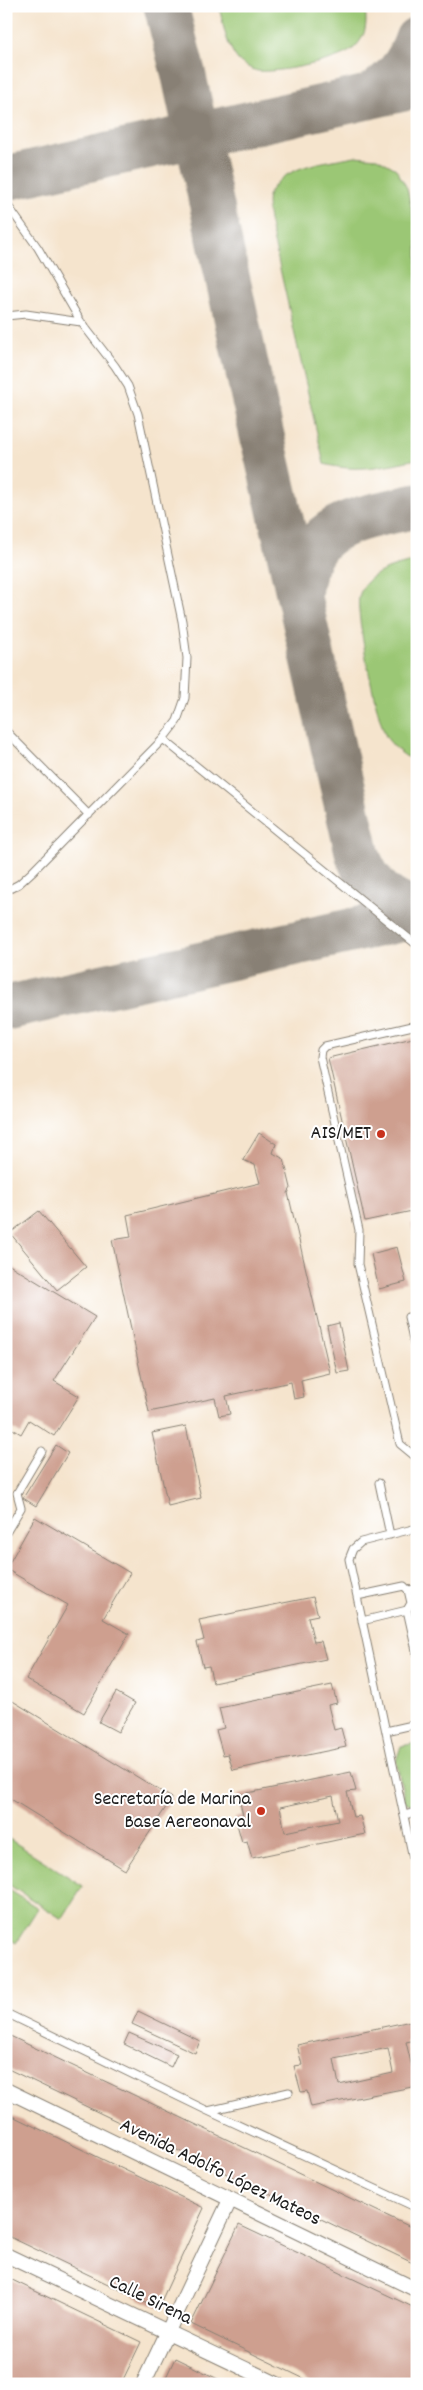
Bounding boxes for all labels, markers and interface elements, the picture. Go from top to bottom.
place label: AIS/MET [311,1120,371,1148]
marker: AIS/MET [375,1128,387,1140]
place label: Secretaría de Marina Base Aereonaval [94,1786,252,1837]
marker: Secretaría de Marina Base Aereonaval [255,1805,267,1817]
street label: Avenida Adolfo López Mateos [115,2112,325,2234]
street label: Calle Sirena [104,2269,197,2333]

